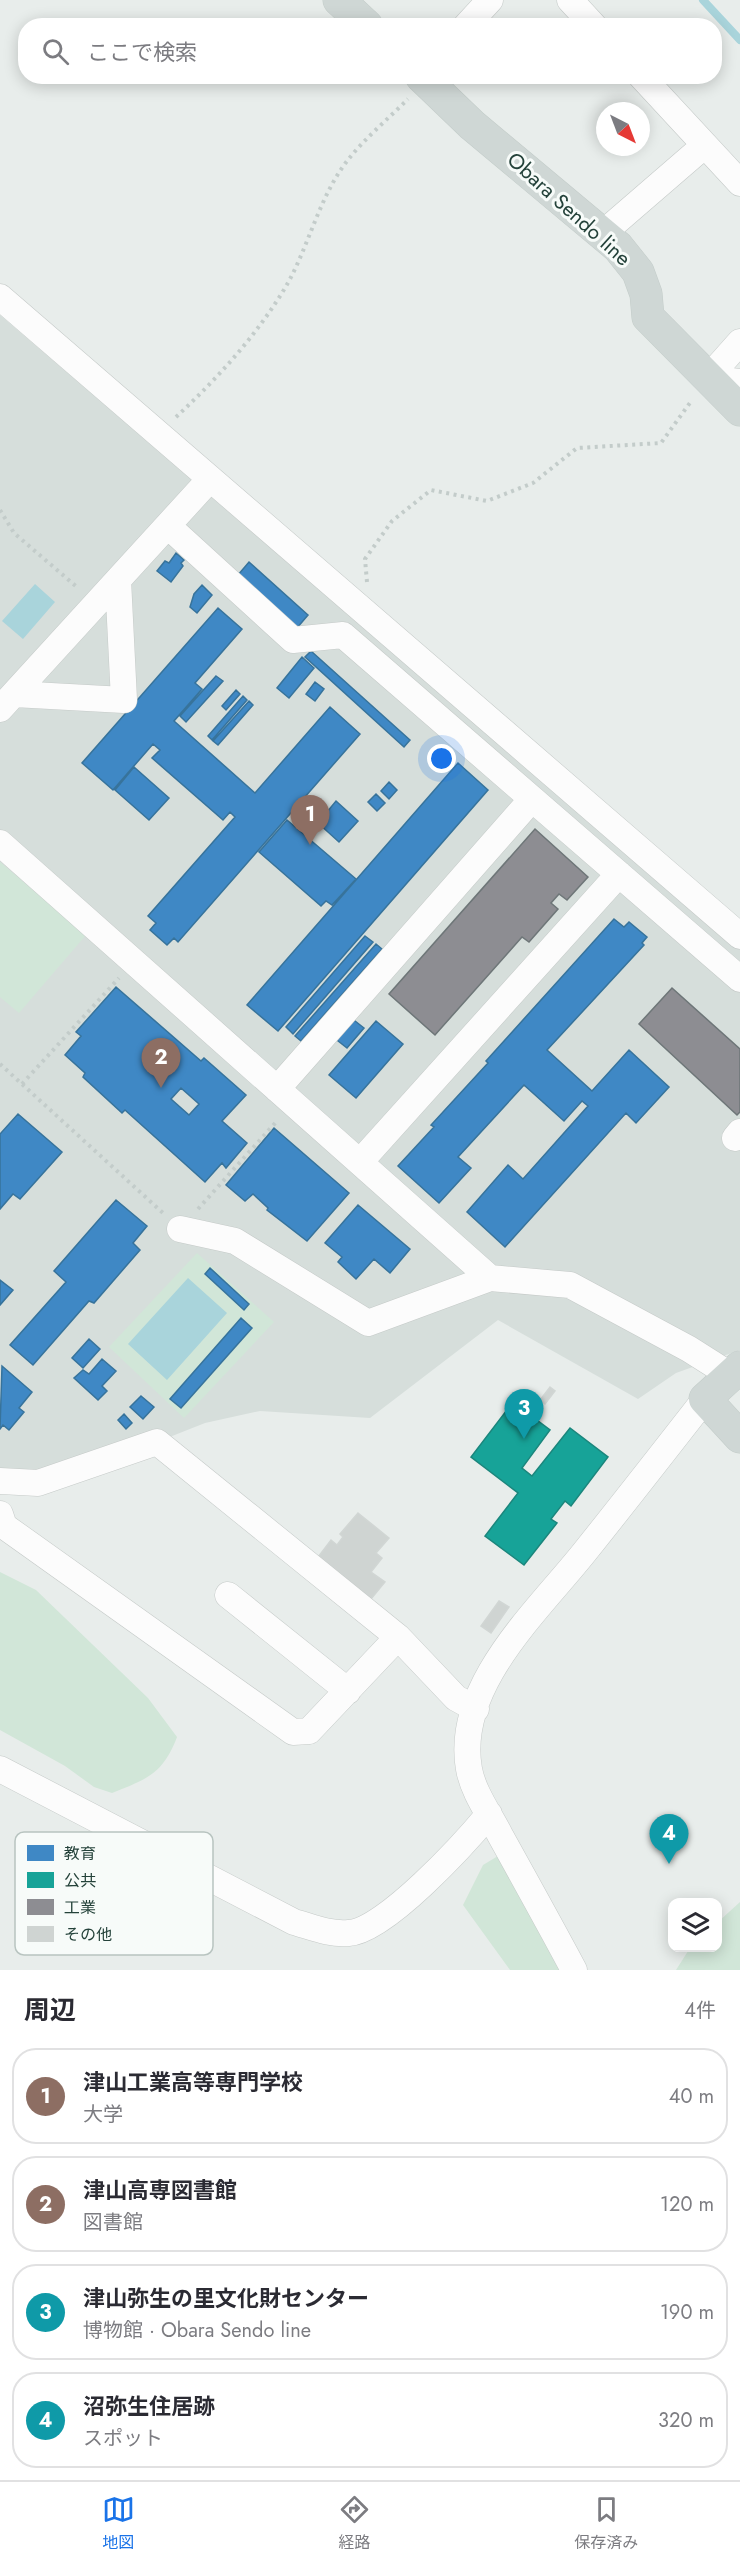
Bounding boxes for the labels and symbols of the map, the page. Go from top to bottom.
north arrow [596,102,650,156]
street label: Obara Sendo line [500,145,638,273]
your location [427,744,456,773]
pin: 1 [290,796,330,845]
pin: 2 [142,1038,180,1088]
pin: 3 [504,1390,544,1439]
pin: 4 [650,1814,688,1864]
legend [15,1832,213,1955]
text: 教育 [64,1842,96,1865]
text: 公共 [64,1869,96,1892]
text: 工業 [64,1896,96,1919]
text: その他 [64,1923,112,1946]

